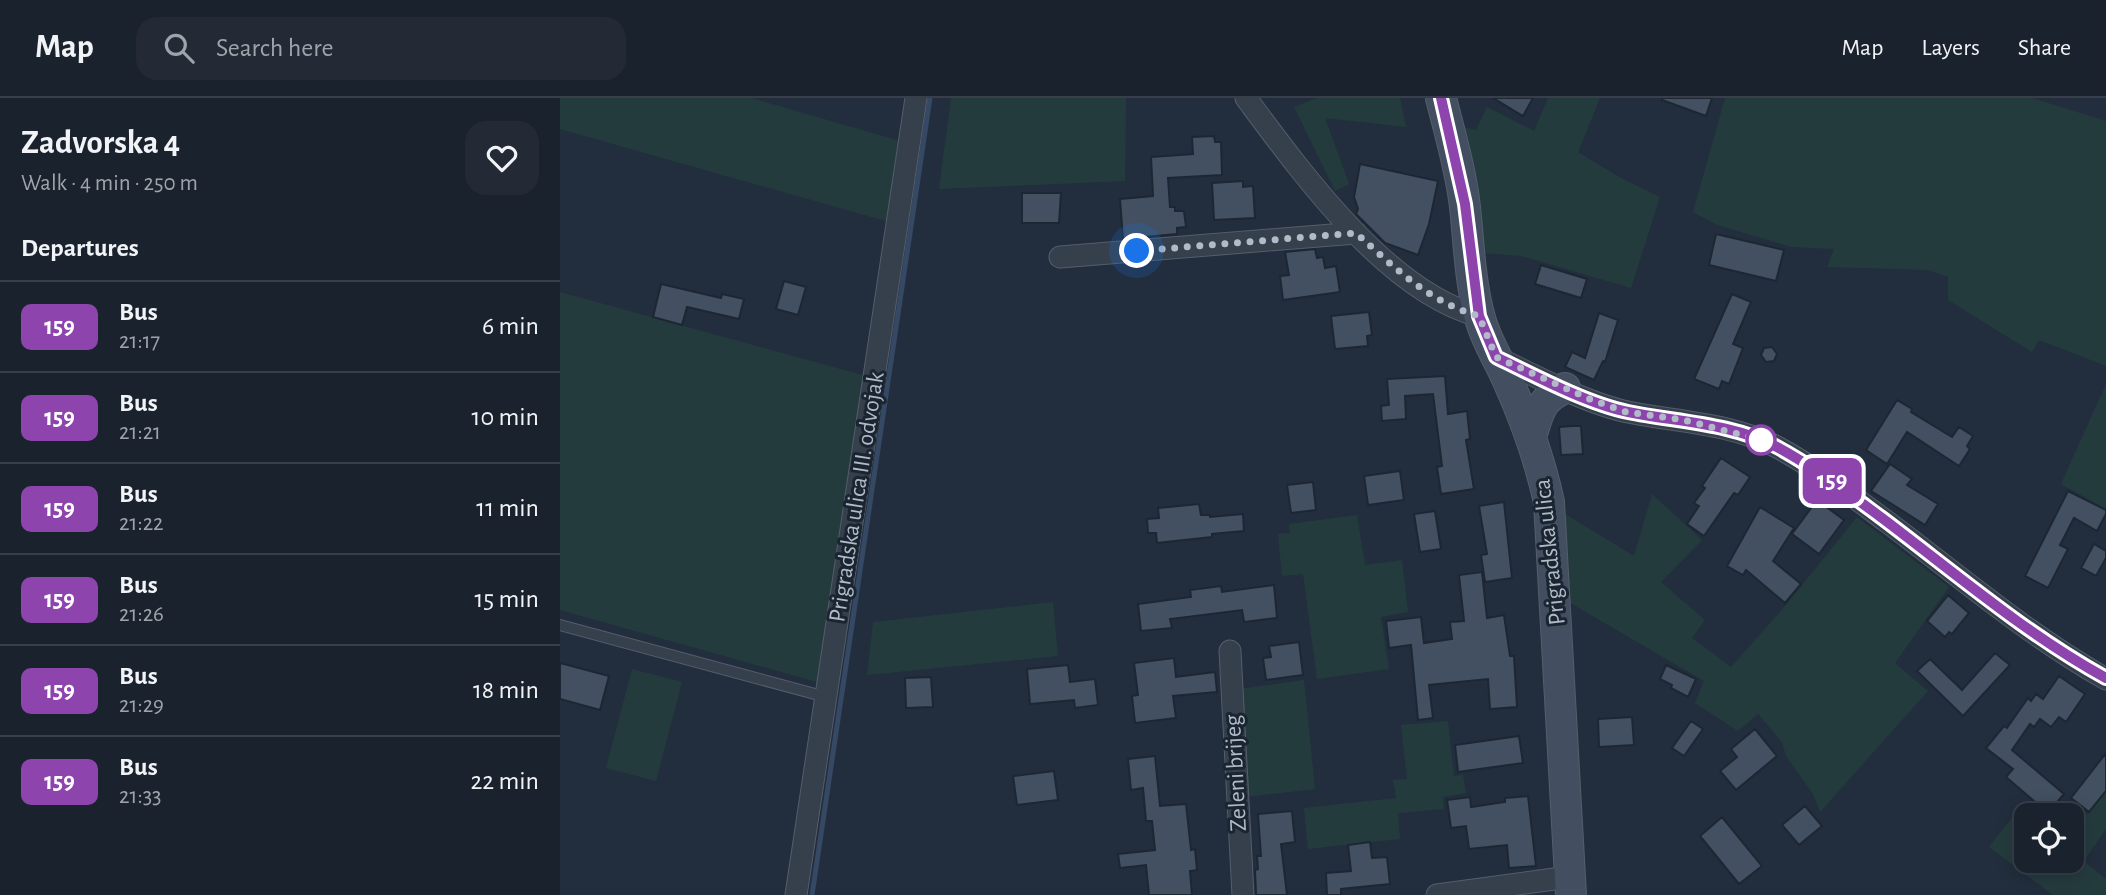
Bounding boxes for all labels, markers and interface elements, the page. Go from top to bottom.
search box [136,17,626,80]
icon: search [160,29,198,67]
text: Map [35,31,94,64]
text: Search here [216,35,334,61]
text: Map [1841,36,1883,60]
text: Layers [1921,36,1980,60]
text: Share [2018,36,2071,60]
button: heart [465,121,539,195]
text: Zadvorska 4 [21,127,180,160]
text: Walk · 4 min · 250 m [21,172,198,195]
your location [1119,233,1154,268]
text: Departures [21,235,139,261]
text: Bus [119,299,158,325]
text: 6 min [482,313,539,339]
text: 159 [44,315,75,339]
text: 21:17 [119,330,160,353]
street label: Prigradska ulica III. odvojak [825,370,889,624]
text: Bus [119,390,158,416]
text: 10 min [472,404,539,430]
text: 159 [44,406,75,430]
text: 21:21 [119,421,161,444]
unlabelled marker [1746,425,1776,455]
line badge: 159 [1792,458,1872,504]
text: 159 [1817,469,1847,493]
street label: Prigradska ulica [1530,478,1570,626]
text: Bus [119,481,158,507]
text: 11 min [476,495,539,521]
text: 159 [44,497,75,521]
text: 21:22 [119,512,164,535]
text: Bus [119,572,158,598]
text: 15 min [474,586,539,612]
text: 159 [44,588,75,612]
text: 21:26 [119,603,164,626]
text: Bus [119,663,158,689]
text: 18 min [473,677,539,703]
text: 159 [44,679,75,703]
text: 21:29 [119,694,164,717]
street label: Zeleni brijeg [1221,714,1251,832]
text: Bus [119,754,158,780]
text: 22 min [471,768,539,794]
text: 159 [44,770,75,794]
text: 21:33 [119,785,162,808]
map controls [2014,803,2084,873]
button: locate [2014,803,2084,873]

